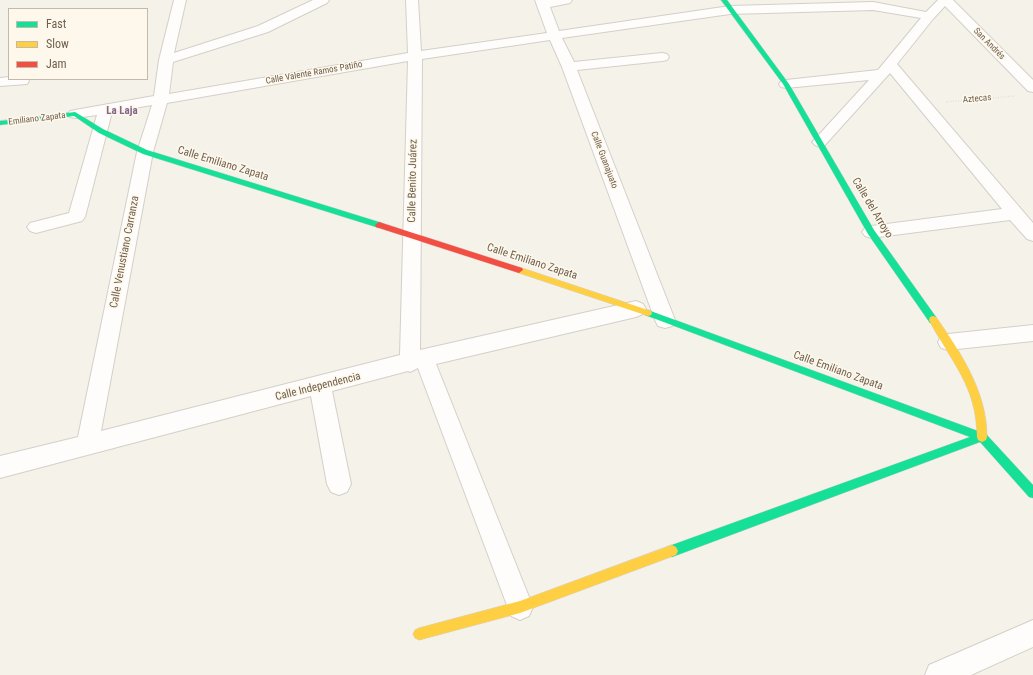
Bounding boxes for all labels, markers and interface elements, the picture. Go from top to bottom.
legend [8,8,148,80]
text: Fast [46,17,66,31]
street label: San Andrés [971,26,1007,62]
text: Slow [46,37,69,51]
text: Jam [46,57,67,71]
street label: Calle Valente Ramos Patiño [265,59,363,87]
street label: Aztecas [962,92,992,106]
district label: La Laja [106,104,138,118]
street label: Emiliano Zapata [8,110,66,128]
street label: Calle Guanajuato [588,130,620,190]
street label: Calle Benito Juárez [406,139,420,223]
street label: Calle Emiliano Zapata [176,144,270,184]
street label: Calle del Arroyo [849,175,895,241]
street label: Calle Venustiano Carranza [108,195,142,309]
street label: Calle Emiliano Zapata [485,241,579,283]
street label: Calle Emiliano Zapata [791,349,885,393]
street label: Calle Independencia [274,370,362,404]

